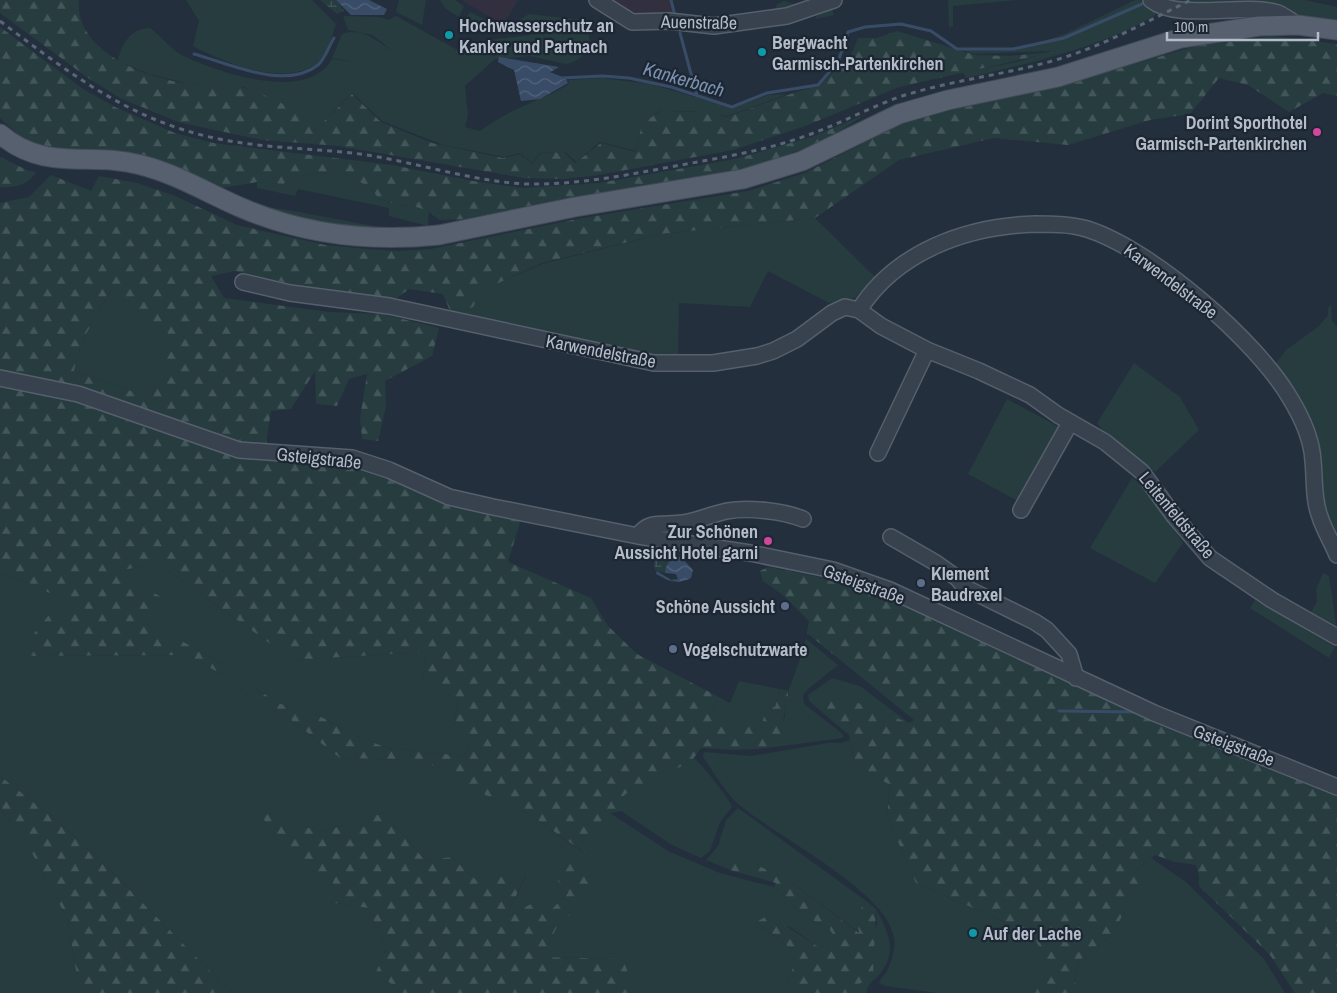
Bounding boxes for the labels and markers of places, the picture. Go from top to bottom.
place label: Hochwasserschutz an Kanker und Partnach [459,13,614,59]
marker: Hochwasserschutz an Kanker und Partnach [443,29,455,41]
place label: Bergwacht Garmisch-Partenkirchen [772,30,943,76]
marker: Bergwacht Garmisch-Partenkirchen [756,46,768,58]
place label: Dorint Sporthotel Garmisch-Partenkirchen [1136,110,1307,156]
marker: Dorint Sporthotel Garmisch-Partenkirchen [1311,126,1323,138]
place label: Zur Schönen Aussicht Hotel garni [614,519,758,565]
marker: Zur Schönen Aussicht Hotel garni [762,535,774,547]
place label: Klement Baudrexel [931,561,1002,607]
marker: Klement Baudrexel [915,577,927,589]
place label: Schöne Aussicht [656,594,775,619]
marker: Schöne Aussicht [779,600,791,612]
place label: Vogelschutzwarte [683,637,807,662]
marker: Vogelschutzwarte [667,643,679,655]
place label: Auf der Lache [983,921,1081,946]
marker: Auf der Lache [967,927,979,939]

